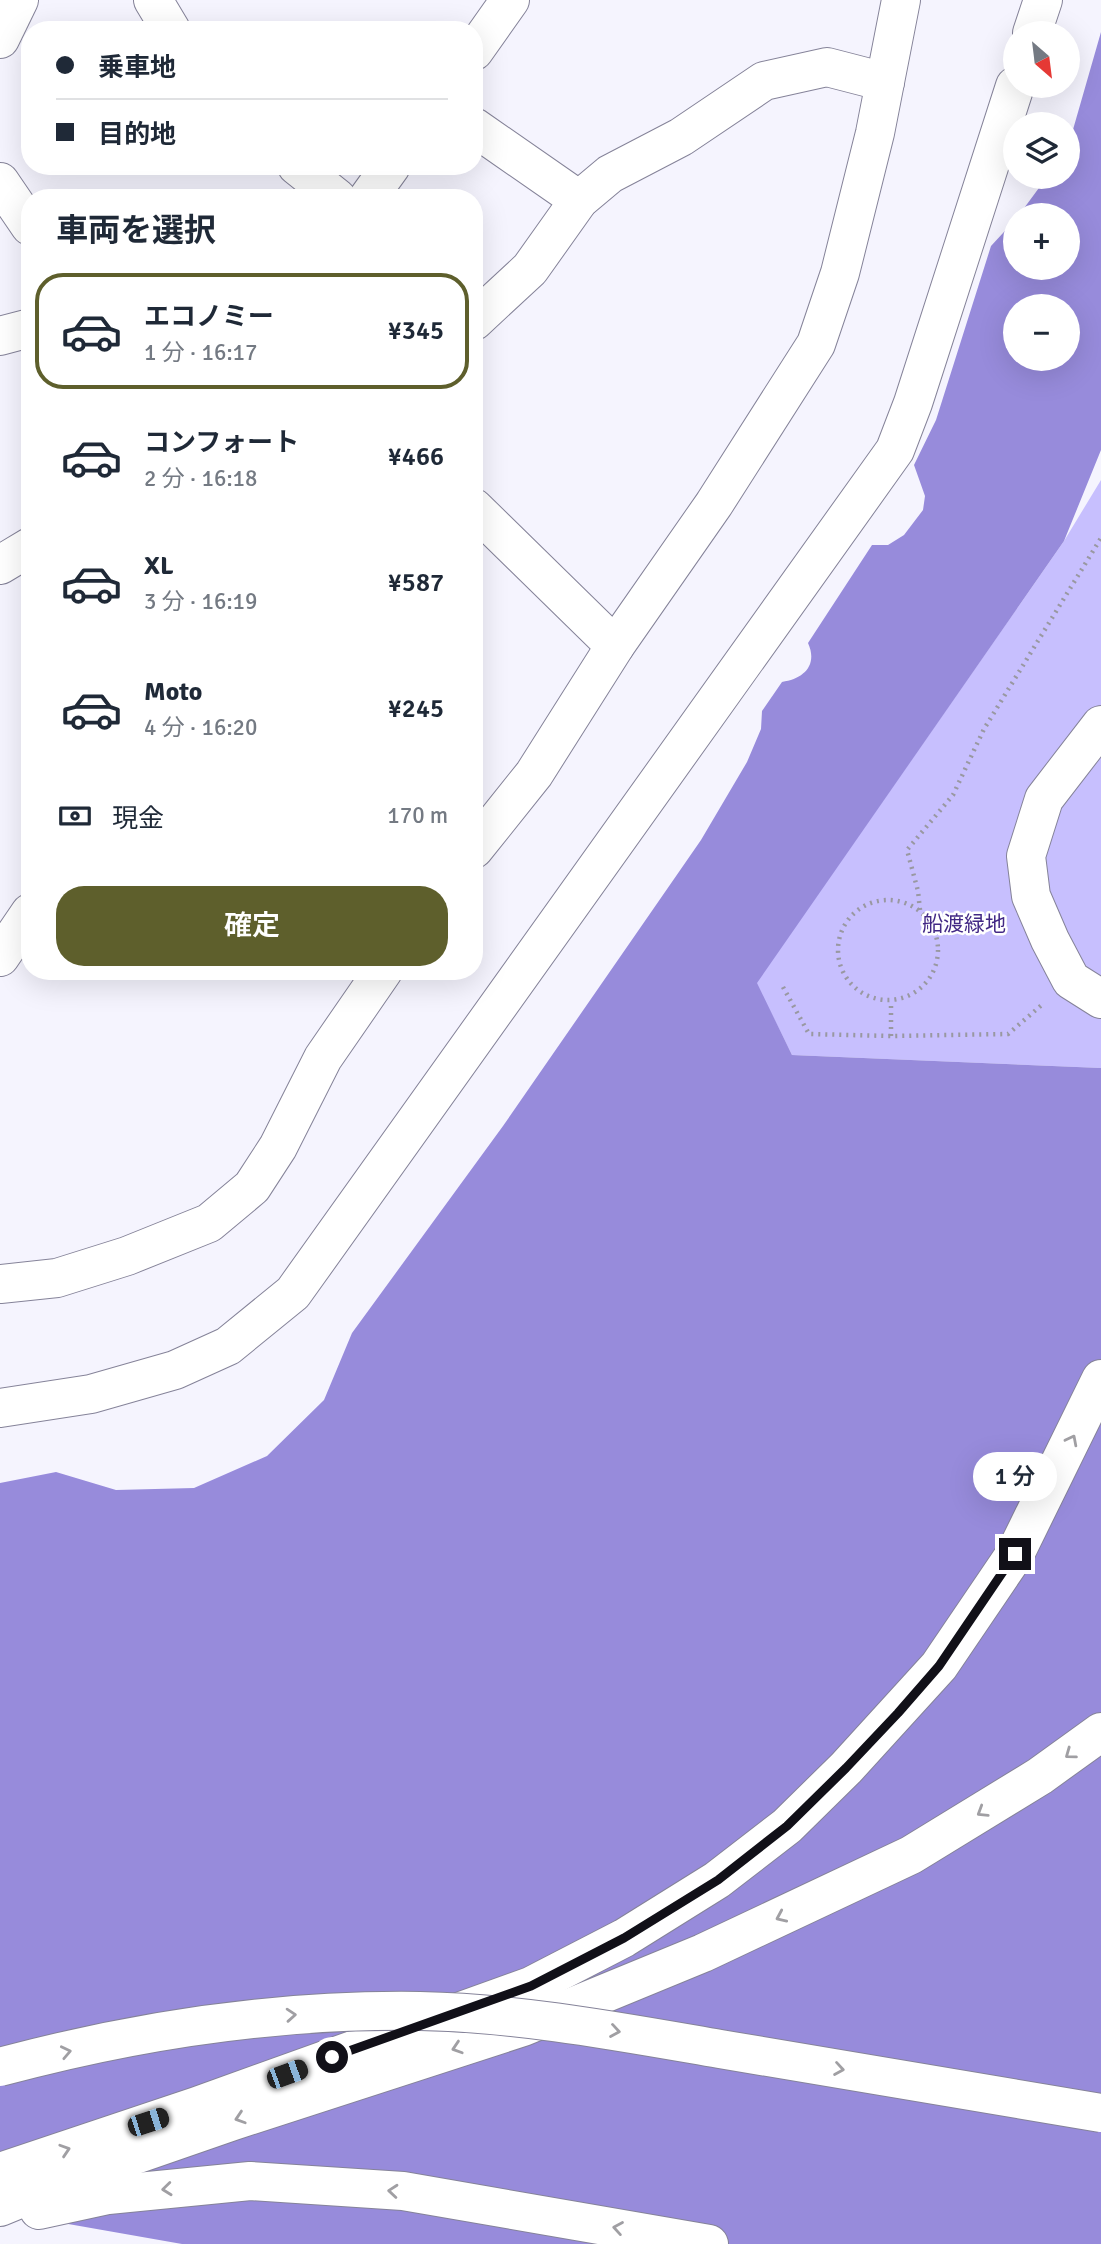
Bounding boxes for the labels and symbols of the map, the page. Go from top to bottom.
north arrow [1003,21,1080,98]
park label: 船渡緑地 [922,911,1006,937]
one-way arrow [1064,1435,1078,1447]
callout: 1 分 [973,1452,1057,1502]
route end [999,1538,1031,1570]
one-way arrow [1065,1746,1078,1758]
one-way arrow [976,1803,989,1816]
one-way arrow [776,1909,788,1923]
one-way arrow [285,2008,296,2023]
one-way arrow [609,2023,621,2038]
one-way arrow [451,2040,463,2055]
route start [316,2041,348,2073]
one-way arrow [60,2046,72,2060]
car [264,2057,311,2091]
one-way arrow [833,2061,845,2076]
car [125,2106,172,2138]
one-way arrow [234,2110,246,2125]
one-way arrow [58,2144,70,2158]
one-way arrow [161,2181,172,2196]
one-way arrow [388,2184,399,2199]
one-way arrow [612,2221,624,2236]

